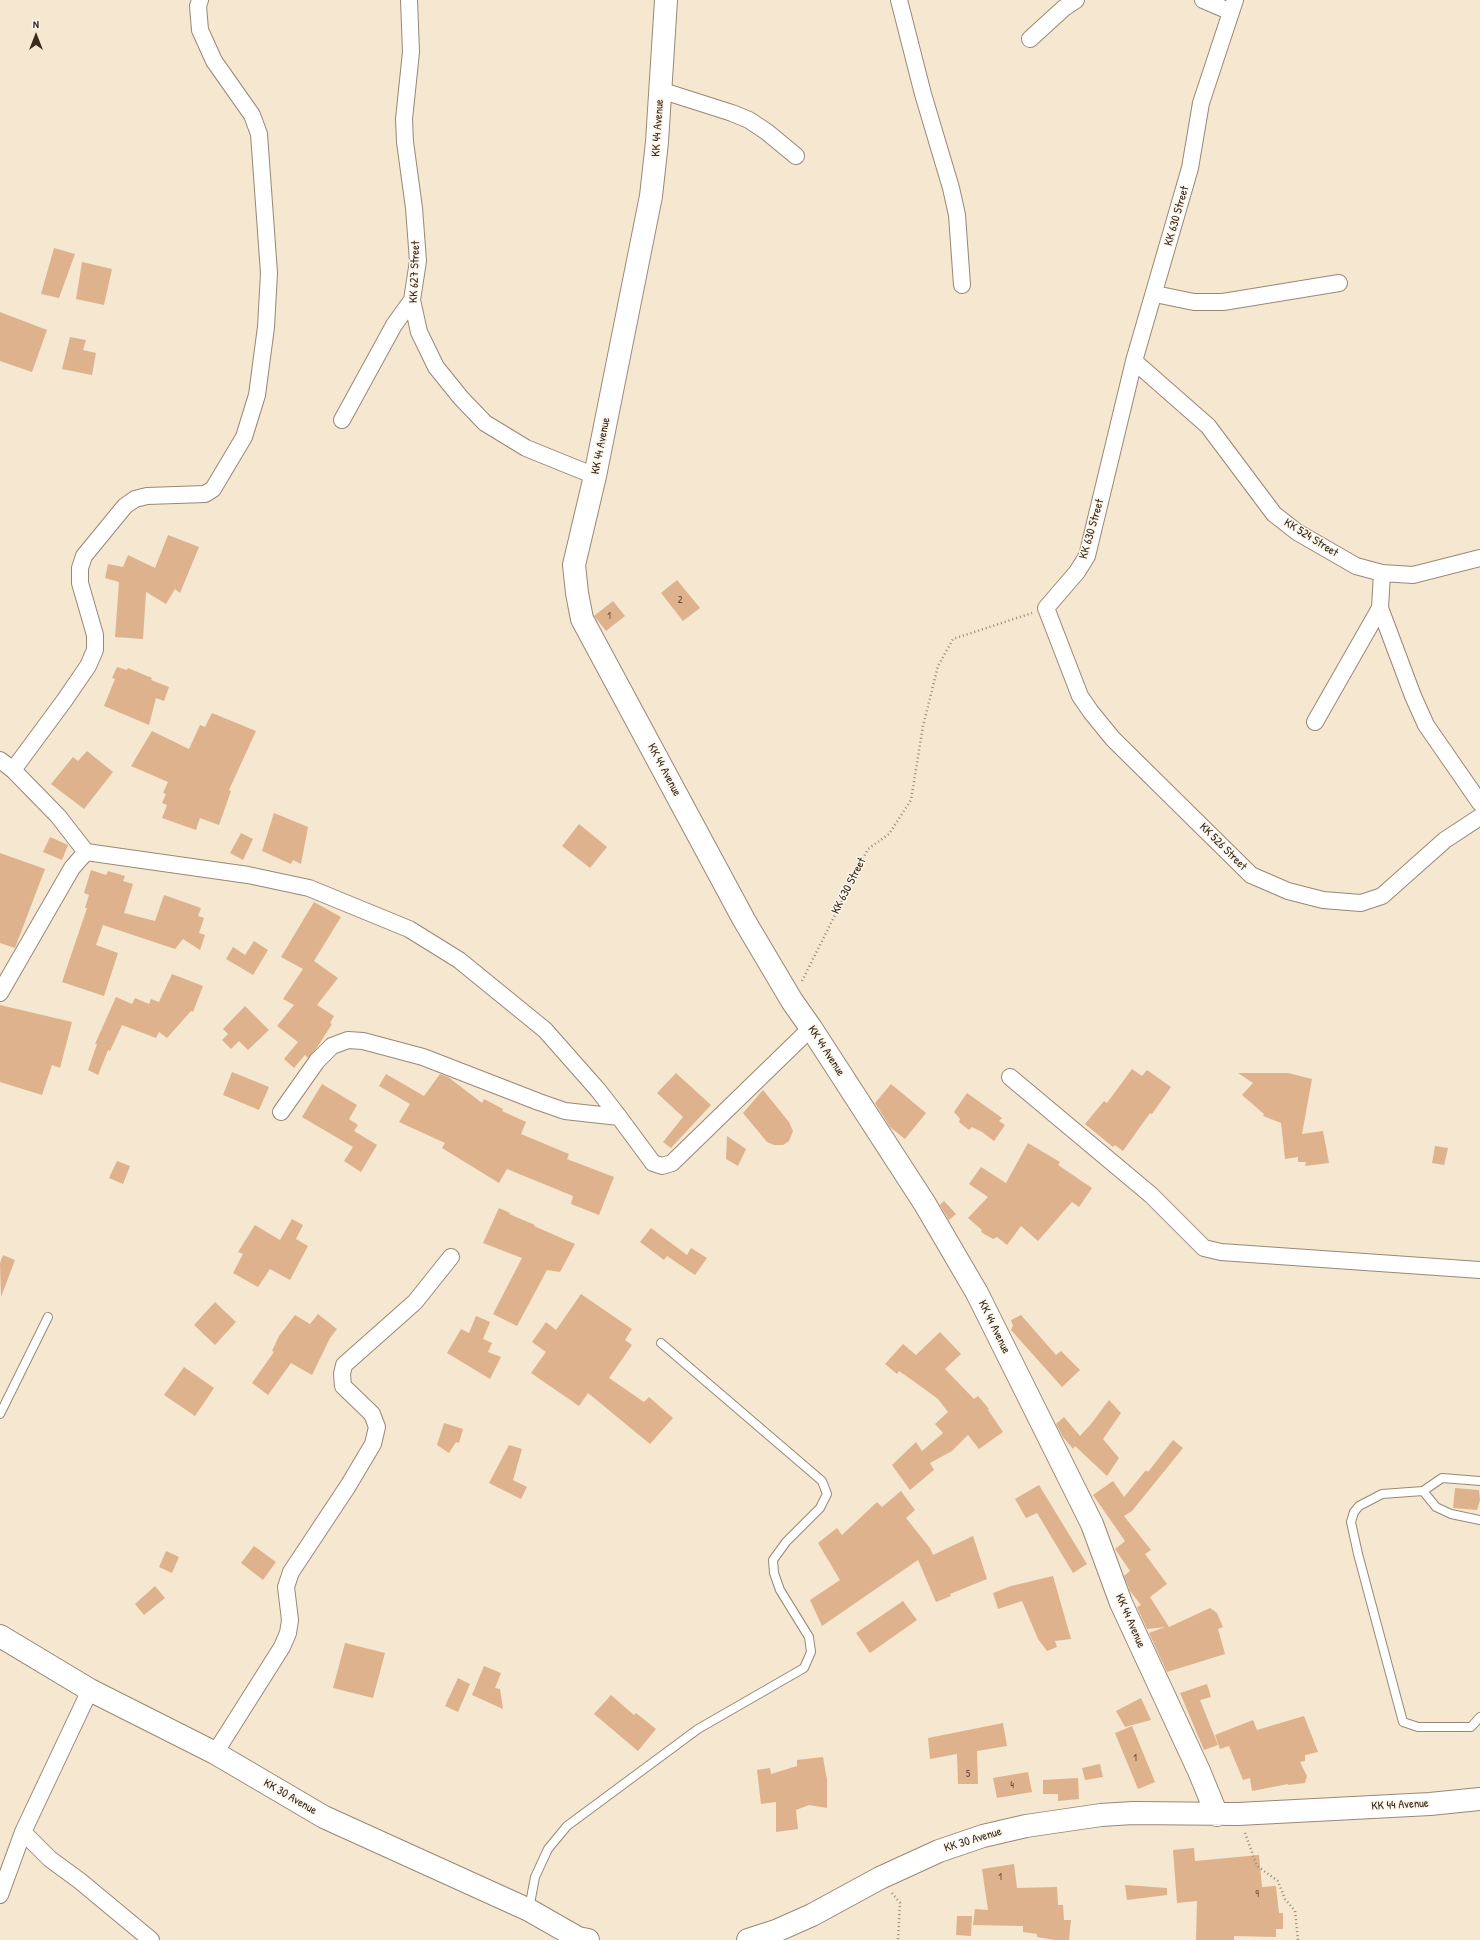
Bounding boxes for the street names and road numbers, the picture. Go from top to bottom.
street label: KK 44 Avenue [649,99,667,157]
street label: KK 630 Street [1162,184,1192,248]
street label: KK 627 Street [407,241,423,303]
street label: KK 44 Avenue [588,416,614,476]
street label: KK 630 Street [1077,497,1107,561]
street label: KK 524 Street [1281,516,1341,560]
street label: KK 44 Avenue [644,741,684,799]
street label: KK 526 Street [1196,820,1250,874]
street label: KK 630 Street [829,855,869,917]
street label: KK 44 Avenue [804,1023,848,1079]
street label: KK 44 Avenue [975,1298,1013,1356]
street label: KK 44 Avenue [1112,1592,1148,1650]
street label: KK 30 Avenue [261,1776,319,1818]
street label: KK 44 Avenue [1371,1796,1429,1814]
street label: KK 30 Avenue [943,1824,1003,1856]

